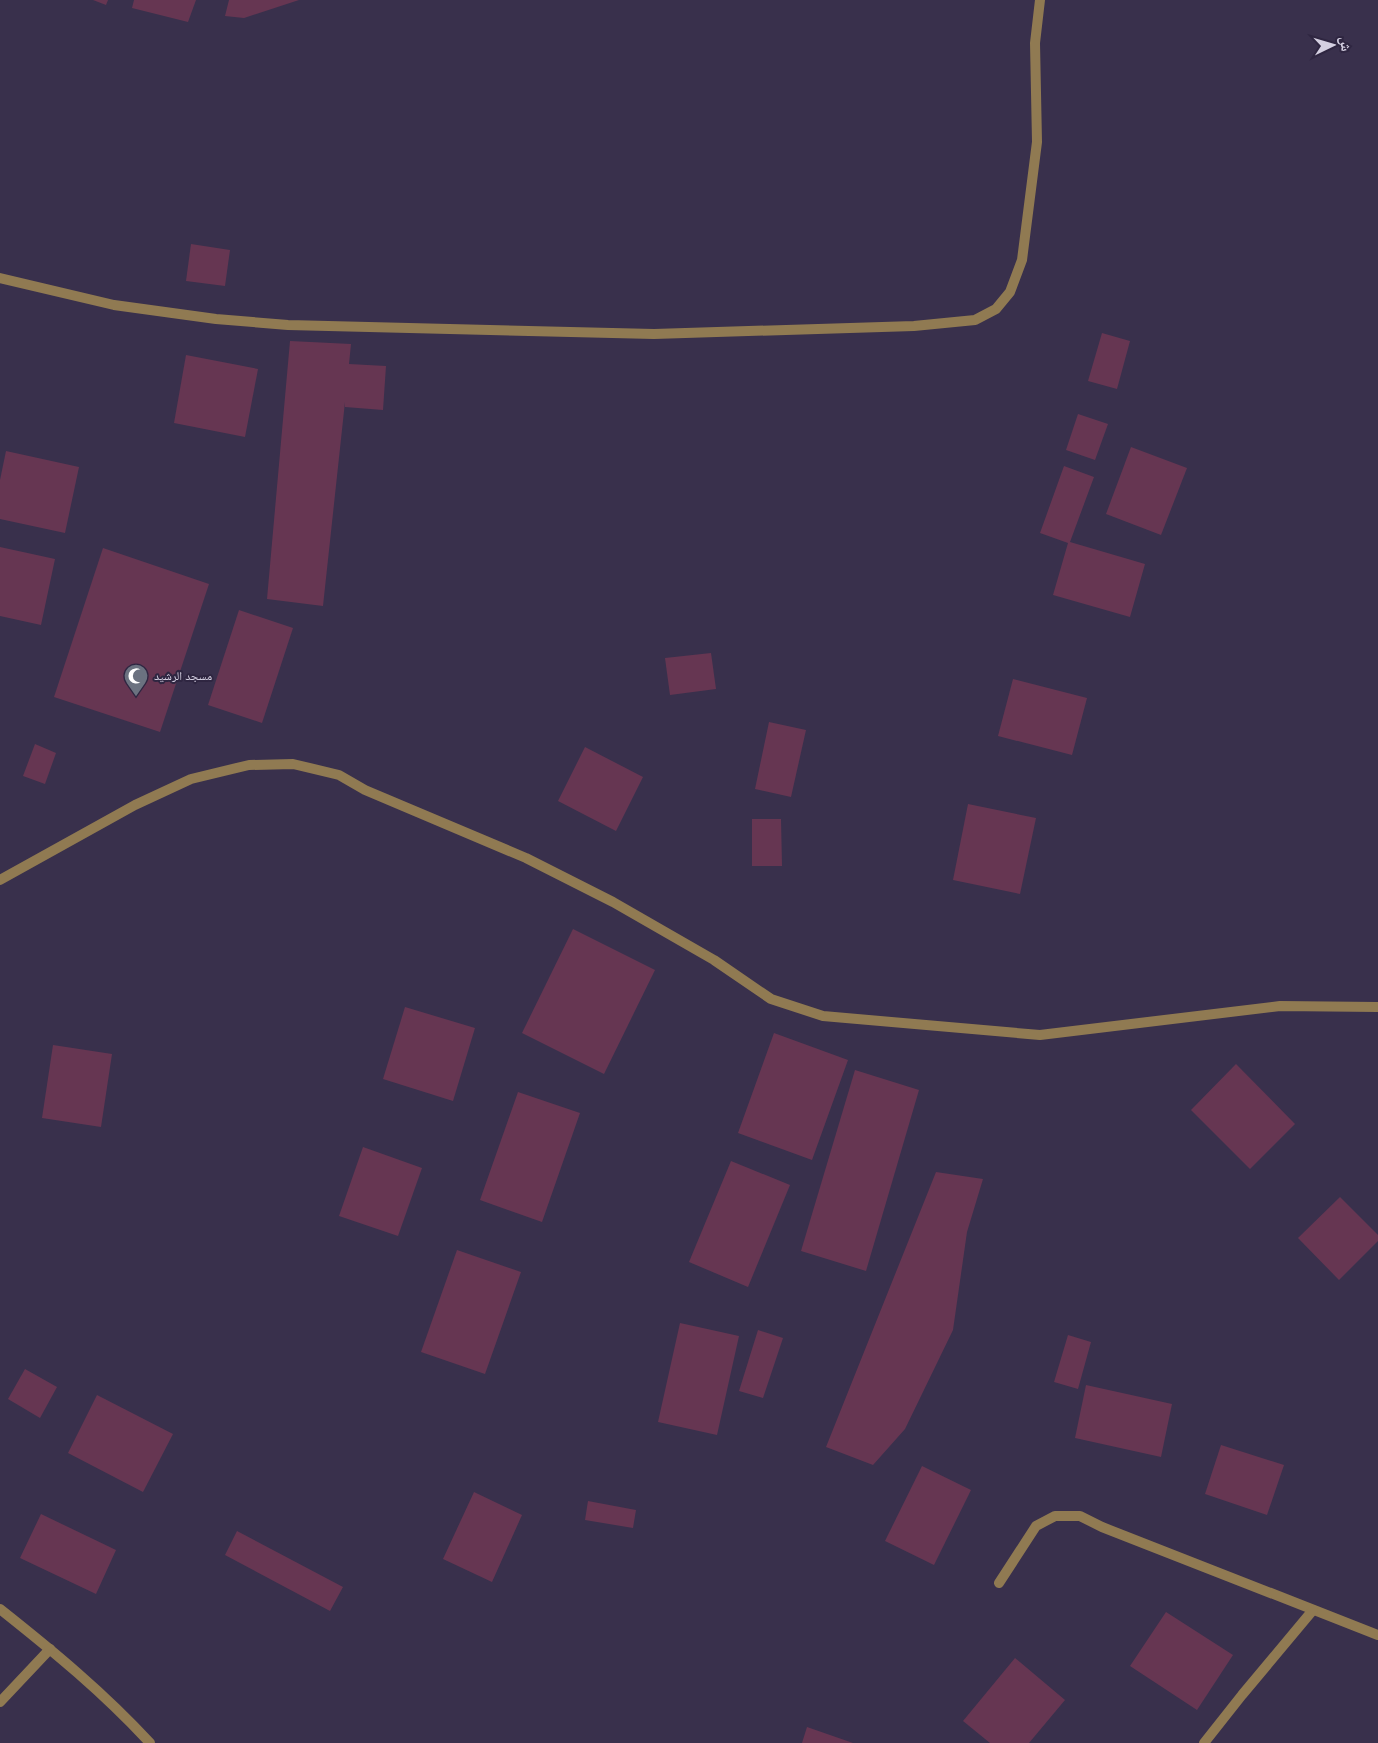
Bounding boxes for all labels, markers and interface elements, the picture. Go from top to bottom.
north arrow [1308,20,1358,70]
text: ش [1336,36,1356,52]
mosque icon: مسجد الرشيد [123,663,149,697]
place label: مسجد الرشيد [154,668,212,683]

